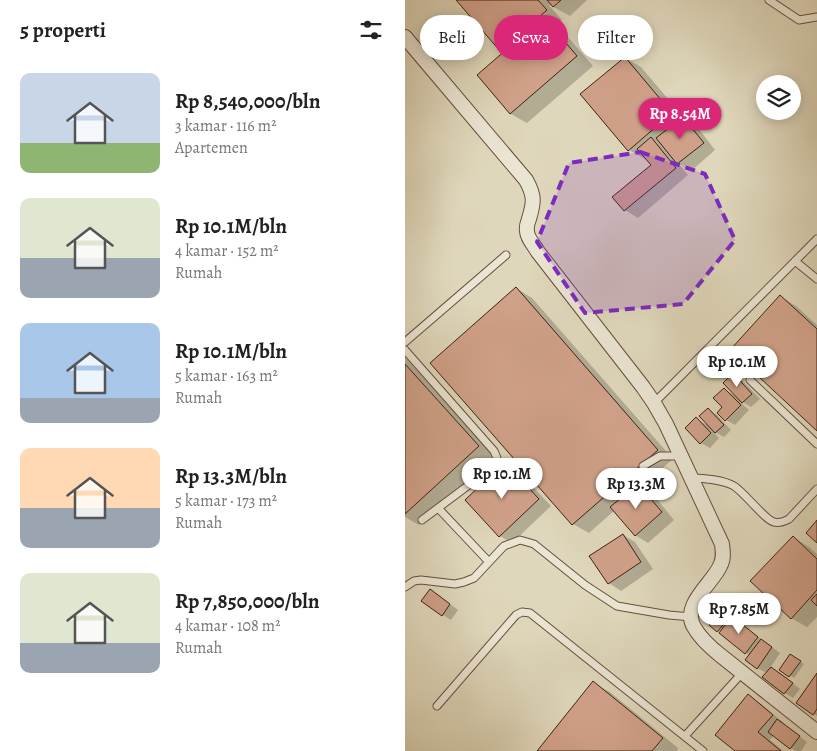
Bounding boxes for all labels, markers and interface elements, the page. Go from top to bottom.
chip: Beli [420,15,484,60]
chip: Sewa [494,15,568,60]
chip: Filter [578,15,653,60]
text: 5 properti [20,16,106,44]
icon: filters [357,16,385,44]
map controls [756,75,801,120]
button: layers [756,75,801,120]
text: Rp 8,540,000/bln [175,87,320,115]
icon: home [60,93,120,153]
pin: Rp 8.54M [628,98,732,140]
text: Rp 8.54M [649,103,711,125]
text: 3 kamar · 116 m² [175,115,276,137]
text: Apartemen [175,137,248,159]
text: Rp 10.1M/bln [175,212,287,240]
icon: home [60,218,120,278]
text: 4 kamar · 152 m² [175,240,279,262]
text: Rumah [175,262,222,284]
text: Rp 10.1M/bln [175,337,287,365]
icon: home [60,343,120,403]
pin: Rp 10.1M [685,346,789,388]
text: Rp 10.1M [708,351,766,373]
text: 5 kamar · 163 m² [175,365,278,387]
text: Rumah [175,387,222,409]
pin: Rp 10.1M [450,458,554,500]
text: Rp 13.3M/bln [175,462,287,490]
text: Rp 10.1M [473,463,531,485]
icon: home [60,468,120,528]
pin: Rp 13.3M [584,468,688,510]
text: Rp 13.3M [607,473,665,495]
text: 5 kamar · 173 m² [175,490,277,512]
text: Rumah [175,512,222,534]
text: Rp 7,850,000/bln [175,587,320,615]
pin: Rp 7.85M [687,592,791,635]
icon: home [60,593,120,653]
text: Rp 7.85M [709,598,769,620]
text: 4 kamar · 108 m² [175,615,280,637]
text: Rumah [175,637,222,659]

